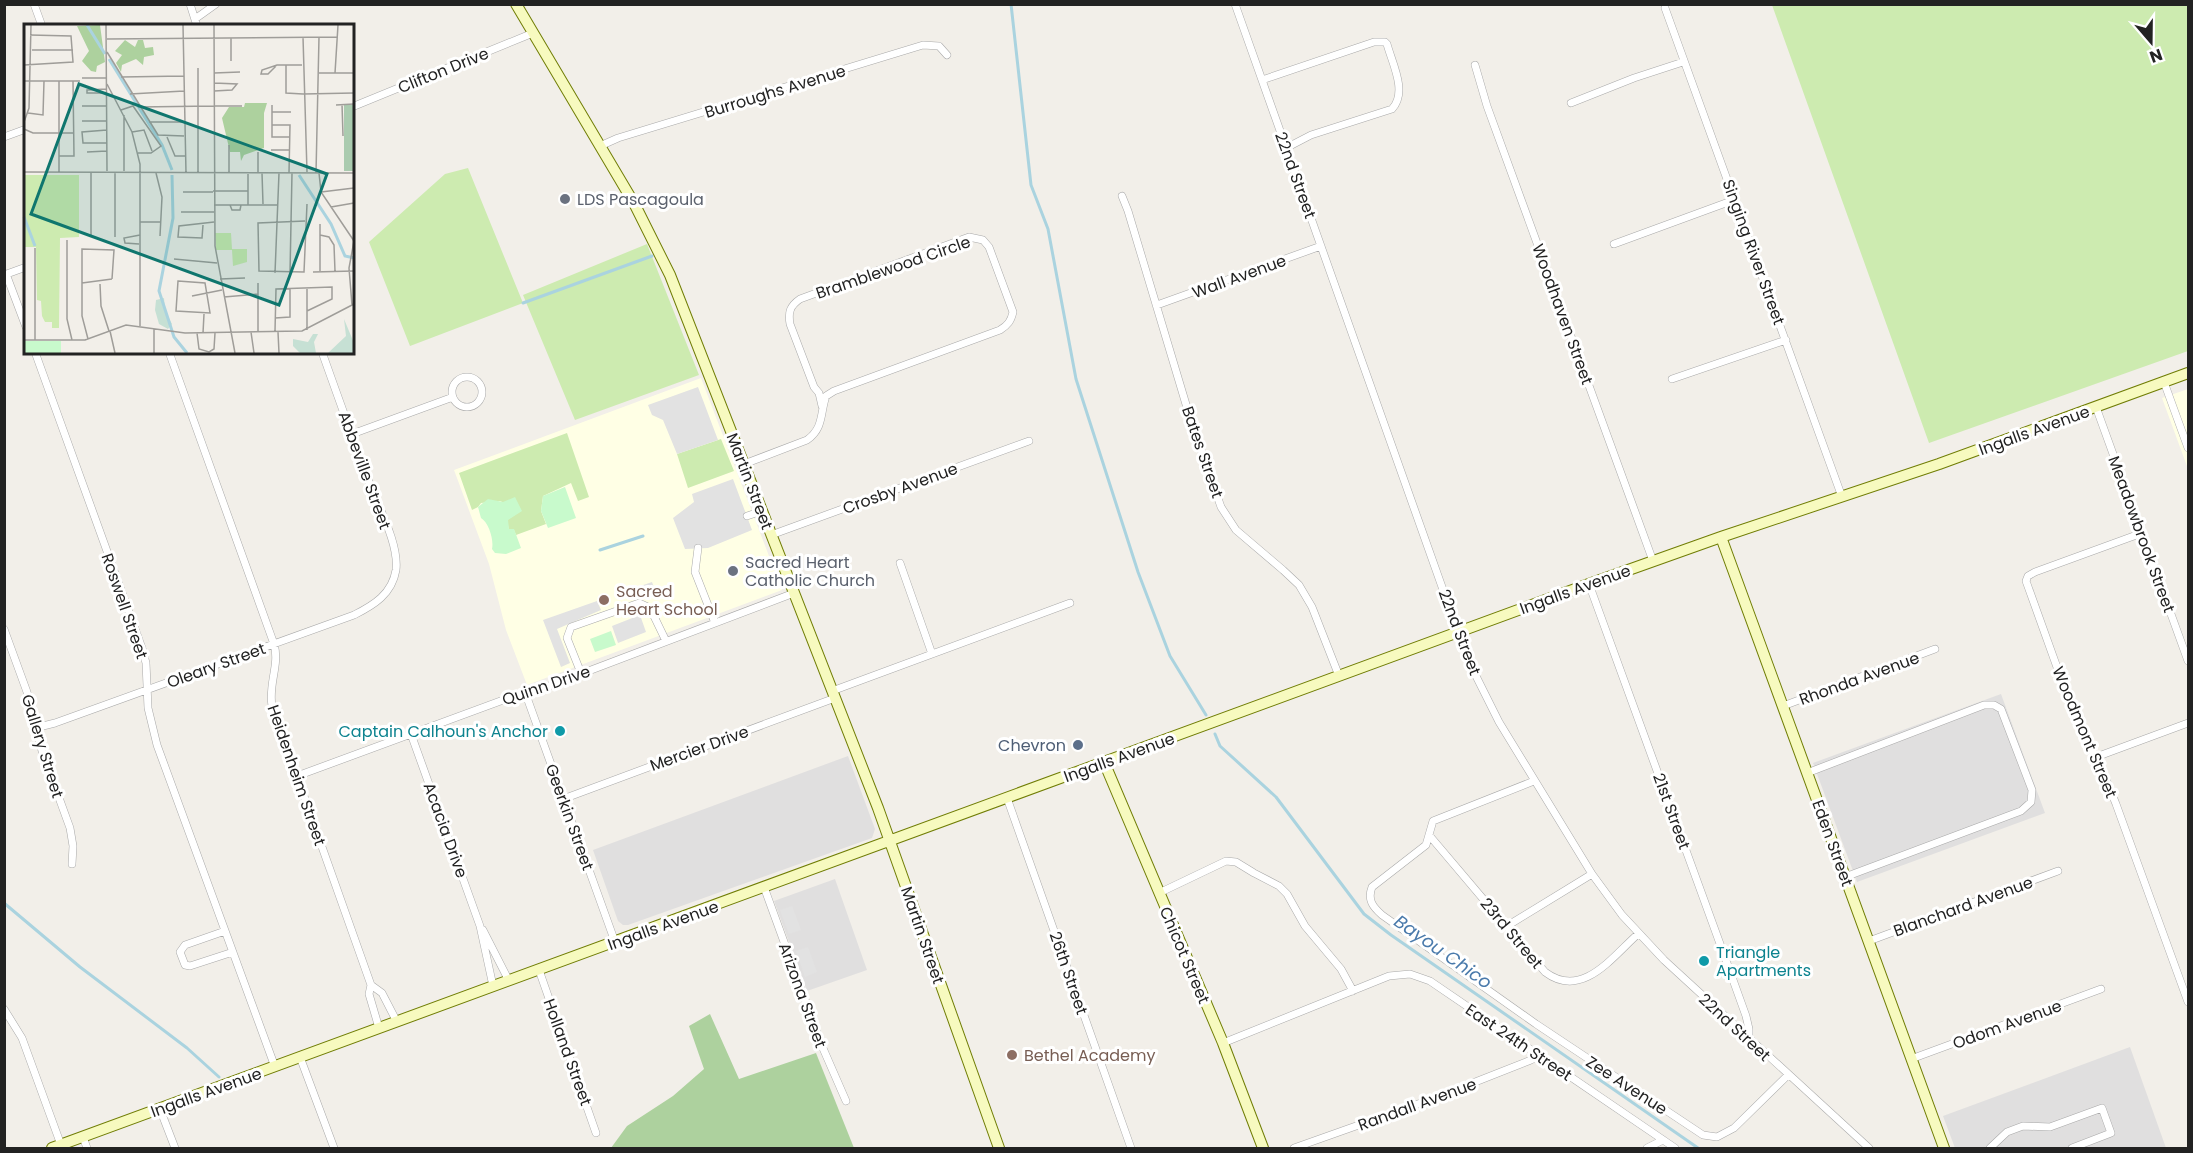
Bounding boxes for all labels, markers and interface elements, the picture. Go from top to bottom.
north arrow [2121,12,2181,72]
inset map [24,24,354,354]
street label: Clifton Drive [394,42,492,99]
text: N [2146,43,2166,68]
street label: Burroughs Avenue [702,59,848,124]
street label: 22nd Street [1269,129,1322,222]
street label: Singing River Street [1717,176,1791,328]
place label: LDS Pascagoula [577,188,704,211]
marker: LDS Pascagoula [558,192,572,206]
street label: Bramblewood Circle [813,230,974,305]
street label: Woodhaven Street [1526,241,1599,388]
street label: Wall Avenue [1189,249,1290,304]
street label: Ingalls Avenue [1976,400,2093,461]
street label: Bates Street [1176,403,1229,501]
street label: Abbeville Street [332,408,397,533]
street label: Martin Street [721,430,779,533]
street label: Meadowbrook Street [2102,453,2181,616]
street label: Crosby Avenue [839,457,961,520]
street label: Roswell Street [96,550,153,662]
place label: Sacred Heart Catholic Church [745,551,875,592]
street label: Ingalls Avenue [1517,559,1634,620]
marker: Sacred Heart Catholic Church [726,564,740,578]
place label: Sacred Heart School [616,580,718,621]
street label: 22nd Street [1433,586,1487,679]
marker: Sacred Heart School [597,593,611,607]
street label: Oleary Street [164,637,269,694]
street label: Rhonda Avenue [1796,646,1923,711]
street label: Quinn Drive [499,660,593,711]
street label: Woodmont Street [2046,663,2123,802]
street label: Gallery Street [16,692,69,801]
street label: Heidenheim Street [262,702,331,849]
place label: Captain Calhoun's Anchor [339,720,548,743]
street label: Mercier Drive [647,720,752,777]
marker: Captain Calhoun's Anchor [553,724,567,738]
street label: Ingalls Avenue [1061,727,1178,788]
place label: Chevron [998,734,1066,757]
marker: Chevron [1071,738,1085,752]
street label: Geerkin Street [540,761,600,874]
street label: 21st Street [1647,770,1696,853]
street label: Acacia Drive [418,779,473,881]
street label: Eden Street [1806,797,1859,890]
street label: Blanchard Avenue [1890,871,2036,942]
street label: Martin Street [895,883,950,987]
street label: 23rd Street [1475,893,1548,974]
street label: Ingalls Avenue [605,895,722,956]
street label: Chicot Street [1154,903,1215,1007]
water label: Bayou Chico [1389,909,1497,995]
street label: 26th Street [1044,929,1094,1018]
street label: Arizona Street [773,939,832,1051]
place label: Triangle Apartments [1716,941,1811,982]
marker: Triangle Apartments [1697,954,1711,968]
street label: 22nd Street [1694,988,1776,1067]
street label: Odom Avenue [1949,994,2065,1055]
street label: Holland Street [538,996,598,1109]
street label: East 24th Street [1461,998,1577,1087]
place label: Bethel Academy [1024,1044,1155,1067]
marker: Bethel Academy [1005,1048,1019,1062]
street label: Zee Avenue [1582,1050,1672,1120]
street label: Ingalls Avenue [148,1062,265,1123]
street label: Randall Avenue [1355,1072,1480,1137]

